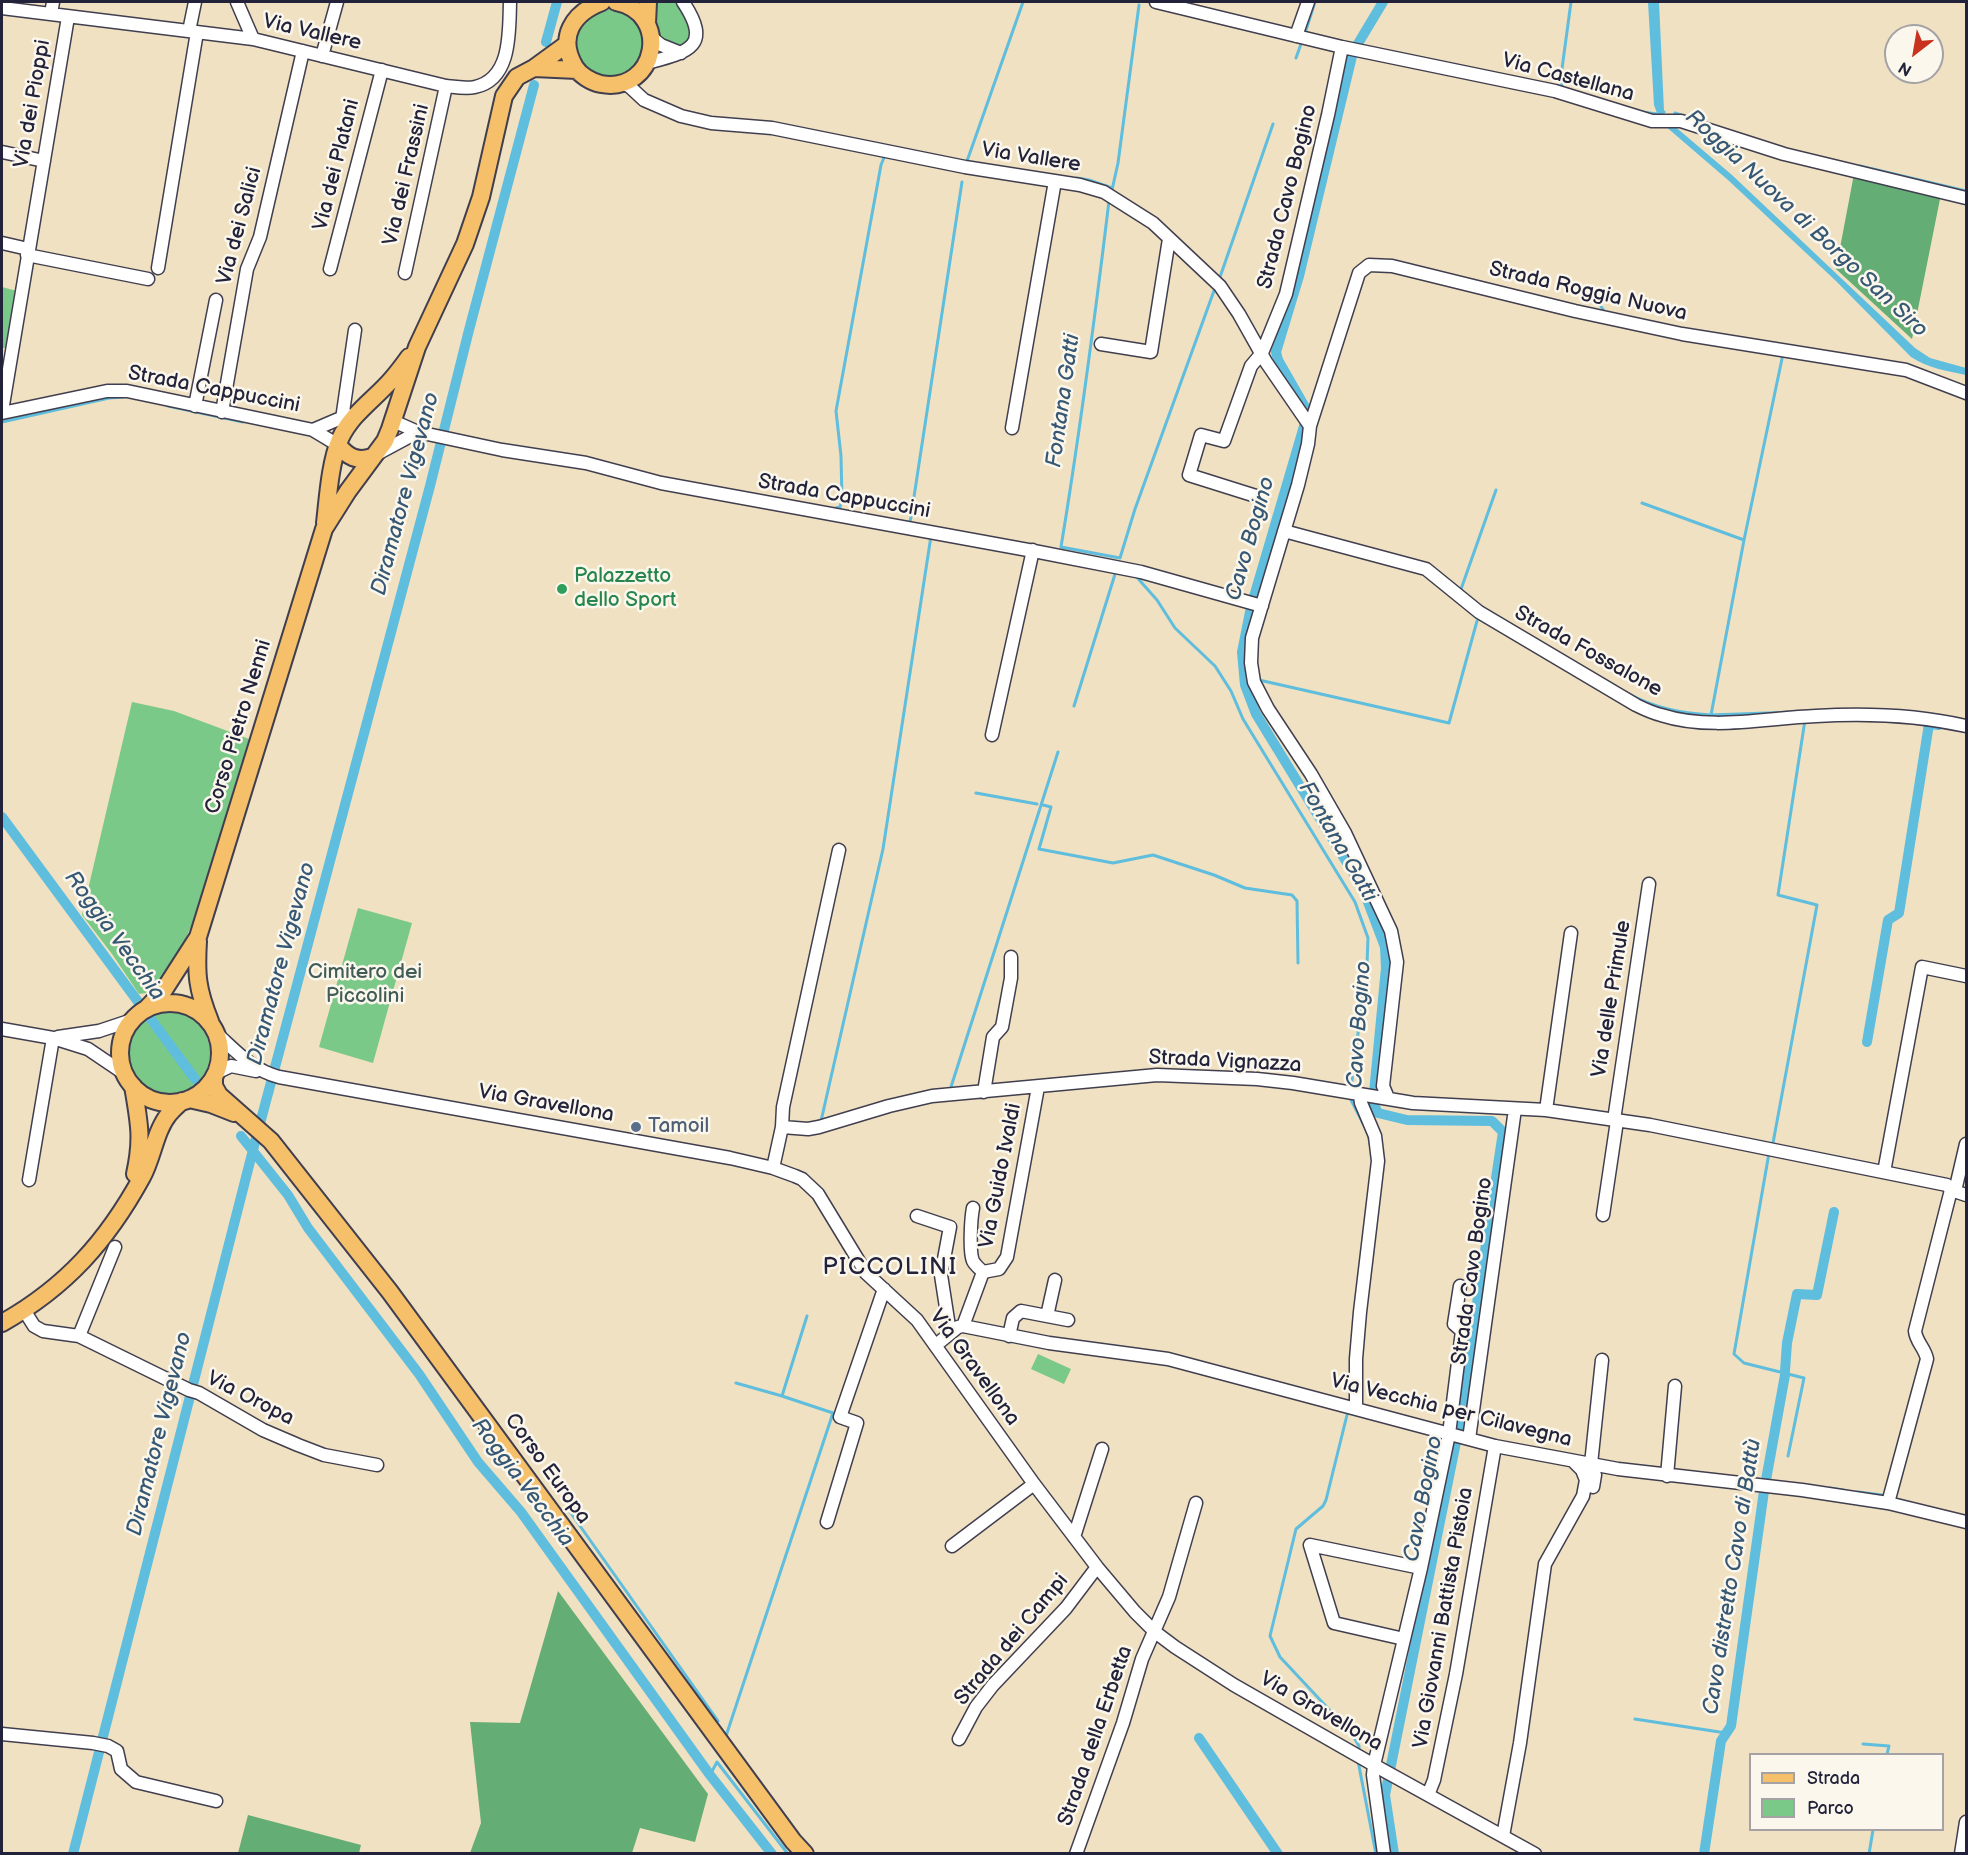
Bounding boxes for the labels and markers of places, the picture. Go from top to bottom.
place label: Palazzetto dello Sport [574,564,676,614]
marker: Palazzetto dello Sport [555,582,569,596]
place label: Tamoil [648,1114,709,1140]
marker: Tamoil [629,1120,643,1134]

